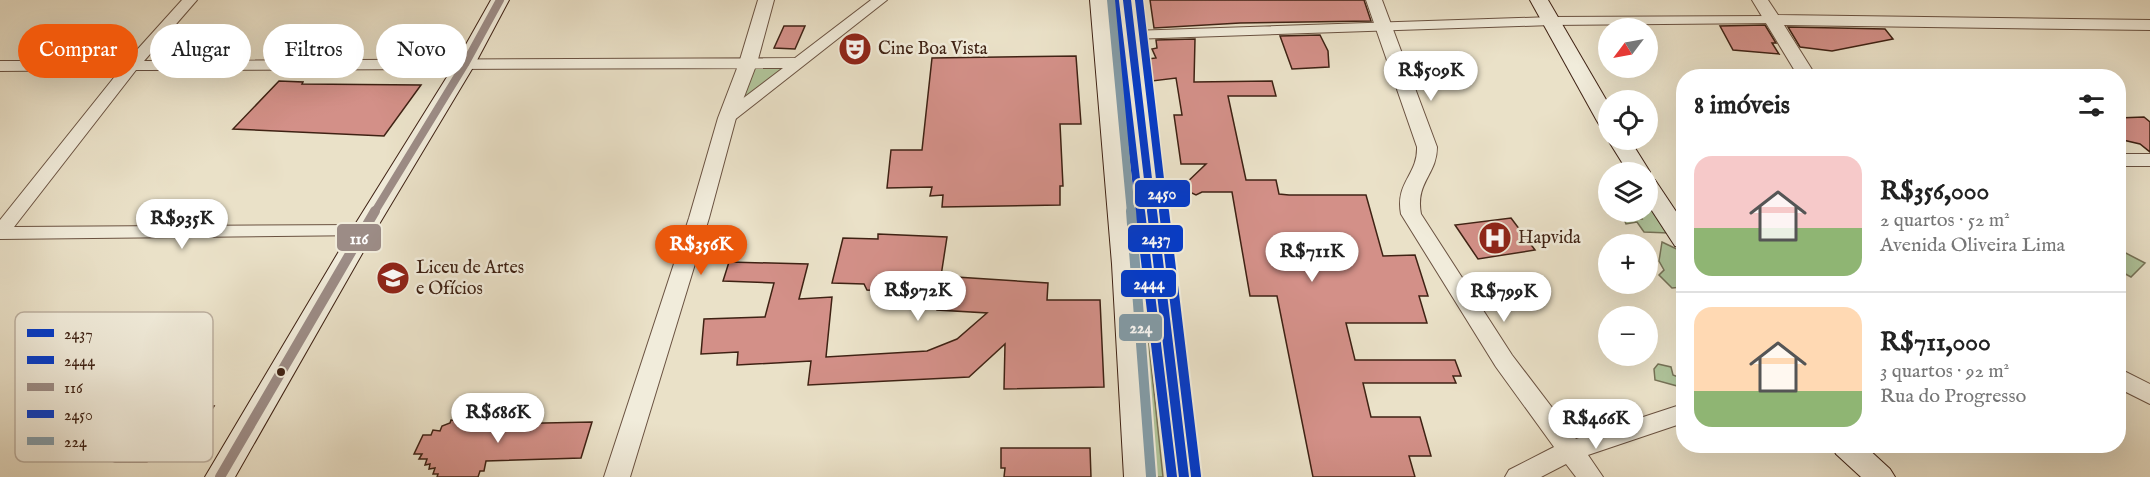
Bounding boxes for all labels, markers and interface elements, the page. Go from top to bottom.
north arrow [1598,18,1658,78]
map controls [1598,18,1658,366]
chip: Comprar [18,24,138,78]
chip: Alugar [150,24,251,78]
chip: Filtros [263,24,364,78]
chip: Novo [376,24,467,78]
theatre icon: Cine Boa Vista [837,31,873,67]
place label: Cine Boa Vista [878,38,988,61]
pin: R$509K [1382,51,1480,102]
text: R$509K [1398,58,1464,83]
text: 8 imóveis [1694,89,1790,122]
icon: filters [2075,89,2108,122]
button: locate [1598,90,1658,150]
button: layers [1598,162,1658,222]
text: R$356,000 [1880,175,1989,208]
line badge: 2450 [1134,179,1191,208]
icon: home [1742,180,1814,252]
text: 2450 [1148,185,1177,205]
pin: R$935K [133,199,231,250]
text: R$935K [150,206,214,231]
text: 2 quartos · 52 m² [1880,208,2010,233]
hospital icon: Hapvida [1477,220,1513,256]
line badge: 116 [336,223,382,252]
line badge: 2437 [1127,224,1184,253]
pin: R$356K [652,225,750,276]
place label: Hapvida [1518,227,1581,250]
text: 116 [350,230,370,250]
text: 2437 [1142,230,1170,250]
text: R$356K [669,232,733,257]
pin: R$711K [1263,232,1361,283]
text: Avenida Oliveira Lima [1880,233,2065,258]
button: + [1598,234,1658,294]
text: R$711K [1280,239,1344,264]
place label: Liceu de Artes e Ofícios [416,257,524,301]
school or university icon: Liceu de Artes e Ofícios [375,260,411,296]
line badge: 2444 [1120,269,1177,298]
pin: R$972K [869,271,967,322]
pin: R$799K [1455,272,1553,323]
text: 2444 [1133,275,1166,295]
text: R$972K [884,278,952,303]
text: R$799K [1470,279,1538,304]
button: − [1598,306,1658,366]
legend [15,312,213,462]
line badge: 224 [1118,313,1163,342]
text: 224 [1130,319,1154,339]
text: 2437 [64,325,93,345]
text: R$711,000 [1880,326,1991,359]
icon: home [1742,331,1814,403]
text: 2444 [64,352,95,372]
text: 3 quartos · 92 m² [1880,359,2009,384]
unlabelled marker [275,366,287,378]
text: 116 [64,379,83,399]
text: Rua do Progresso [1880,384,2026,409]
pin: R$686K [449,393,547,444]
pin: R$466K [1547,399,1645,450]
text: R$686K [465,400,531,425]
text: 2450 [64,406,93,426]
text: R$466K [1562,406,1630,431]
text: 224 [64,433,87,453]

